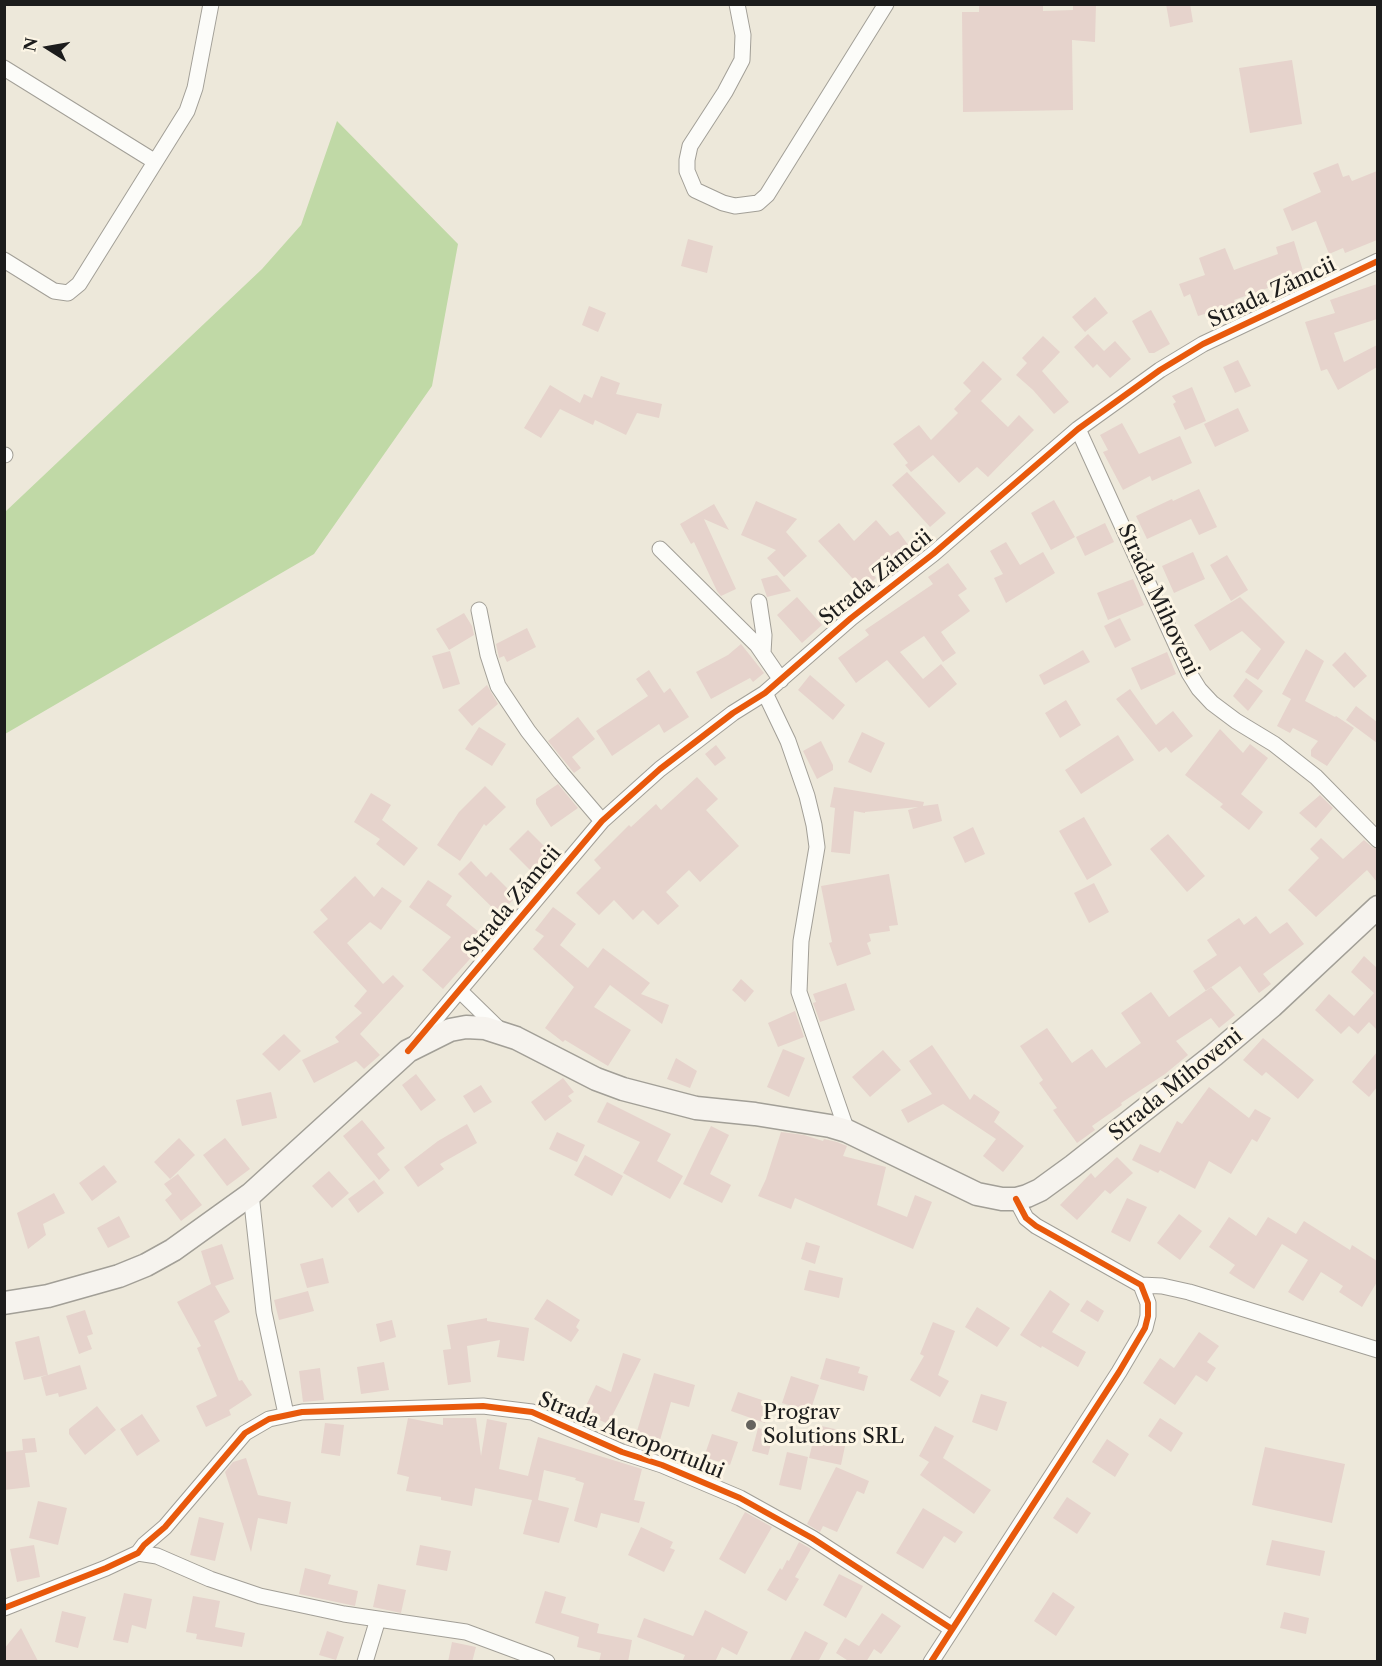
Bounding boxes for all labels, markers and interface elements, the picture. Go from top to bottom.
north arrow [18,18,78,78]
text: N [19,36,41,53]
street label: Strada Zămcii [1204,252,1340,334]
street label: Strada Mihoveni [1112,520,1204,680]
street label: Strada Zămcii [814,525,938,631]
street label: Strada Zămcii [459,841,567,963]
street label: Strada Mihoveni [1104,1023,1248,1147]
street label: Strada Aeroportului [534,1387,728,1485]
place label: Prograv Solutions SRL [763,1400,904,1450]
marker: Prograv Solutions SRL [744,1418,758,1432]

